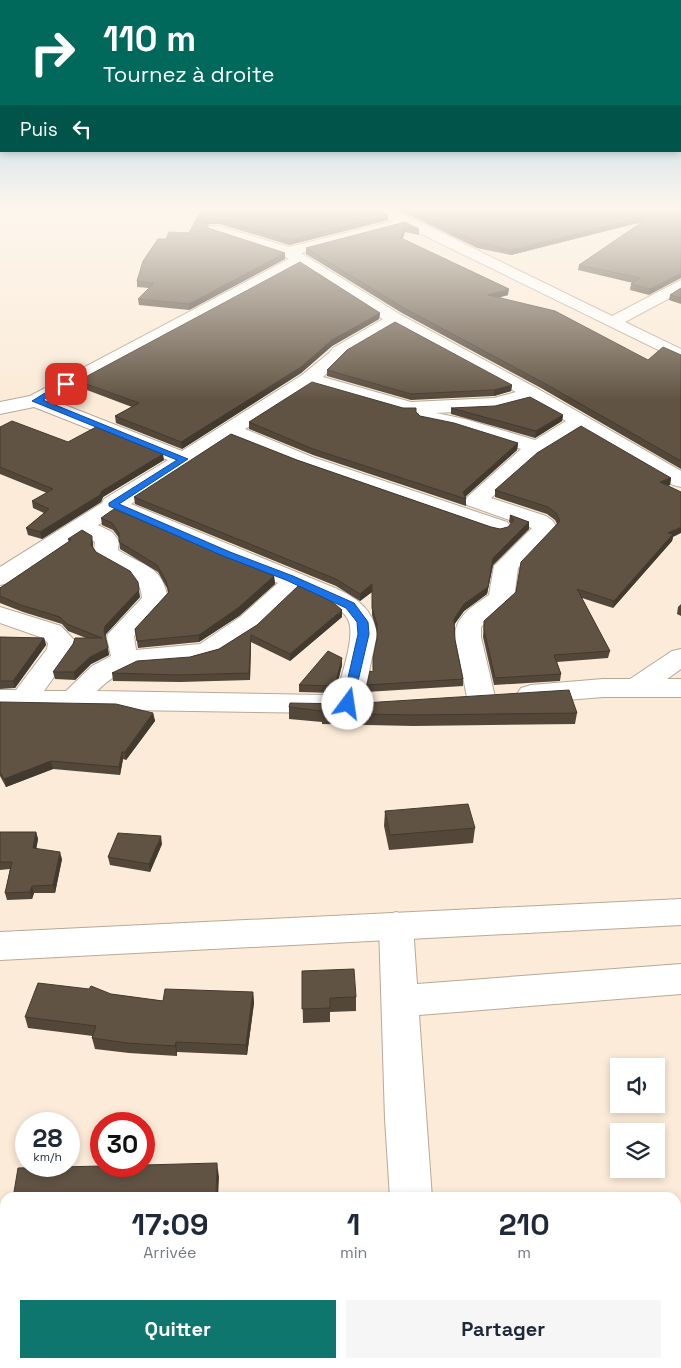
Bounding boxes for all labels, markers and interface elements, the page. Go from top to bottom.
text: 110 m [103,17,196,61]
icon: right [20,20,85,85]
text: Tournez à droite [103,60,274,88]
icon: left [68,115,96,143]
text: Puis [20,117,58,142]
pin [45,363,87,405]
icon: arrive [52,370,80,398]
position arrow [321,677,373,729]
map controls [610,1058,665,1178]
button: sound [610,1058,665,1113]
speed limit sign: 30 [90,1112,155,1177]
text: 28 [33,1122,62,1154]
button: layers [610,1123,665,1178]
text: km/h [33,1149,62,1165]
text: 17:09 [131,1205,209,1244]
text: 1 [347,1205,360,1244]
text: 210 [499,1205,550,1244]
text: Arrivée [143,1242,197,1263]
text: min [340,1242,367,1263]
text: m [517,1242,531,1263]
button: Quitter [20,1300,336,1358]
button: Partager [346,1300,661,1358]

